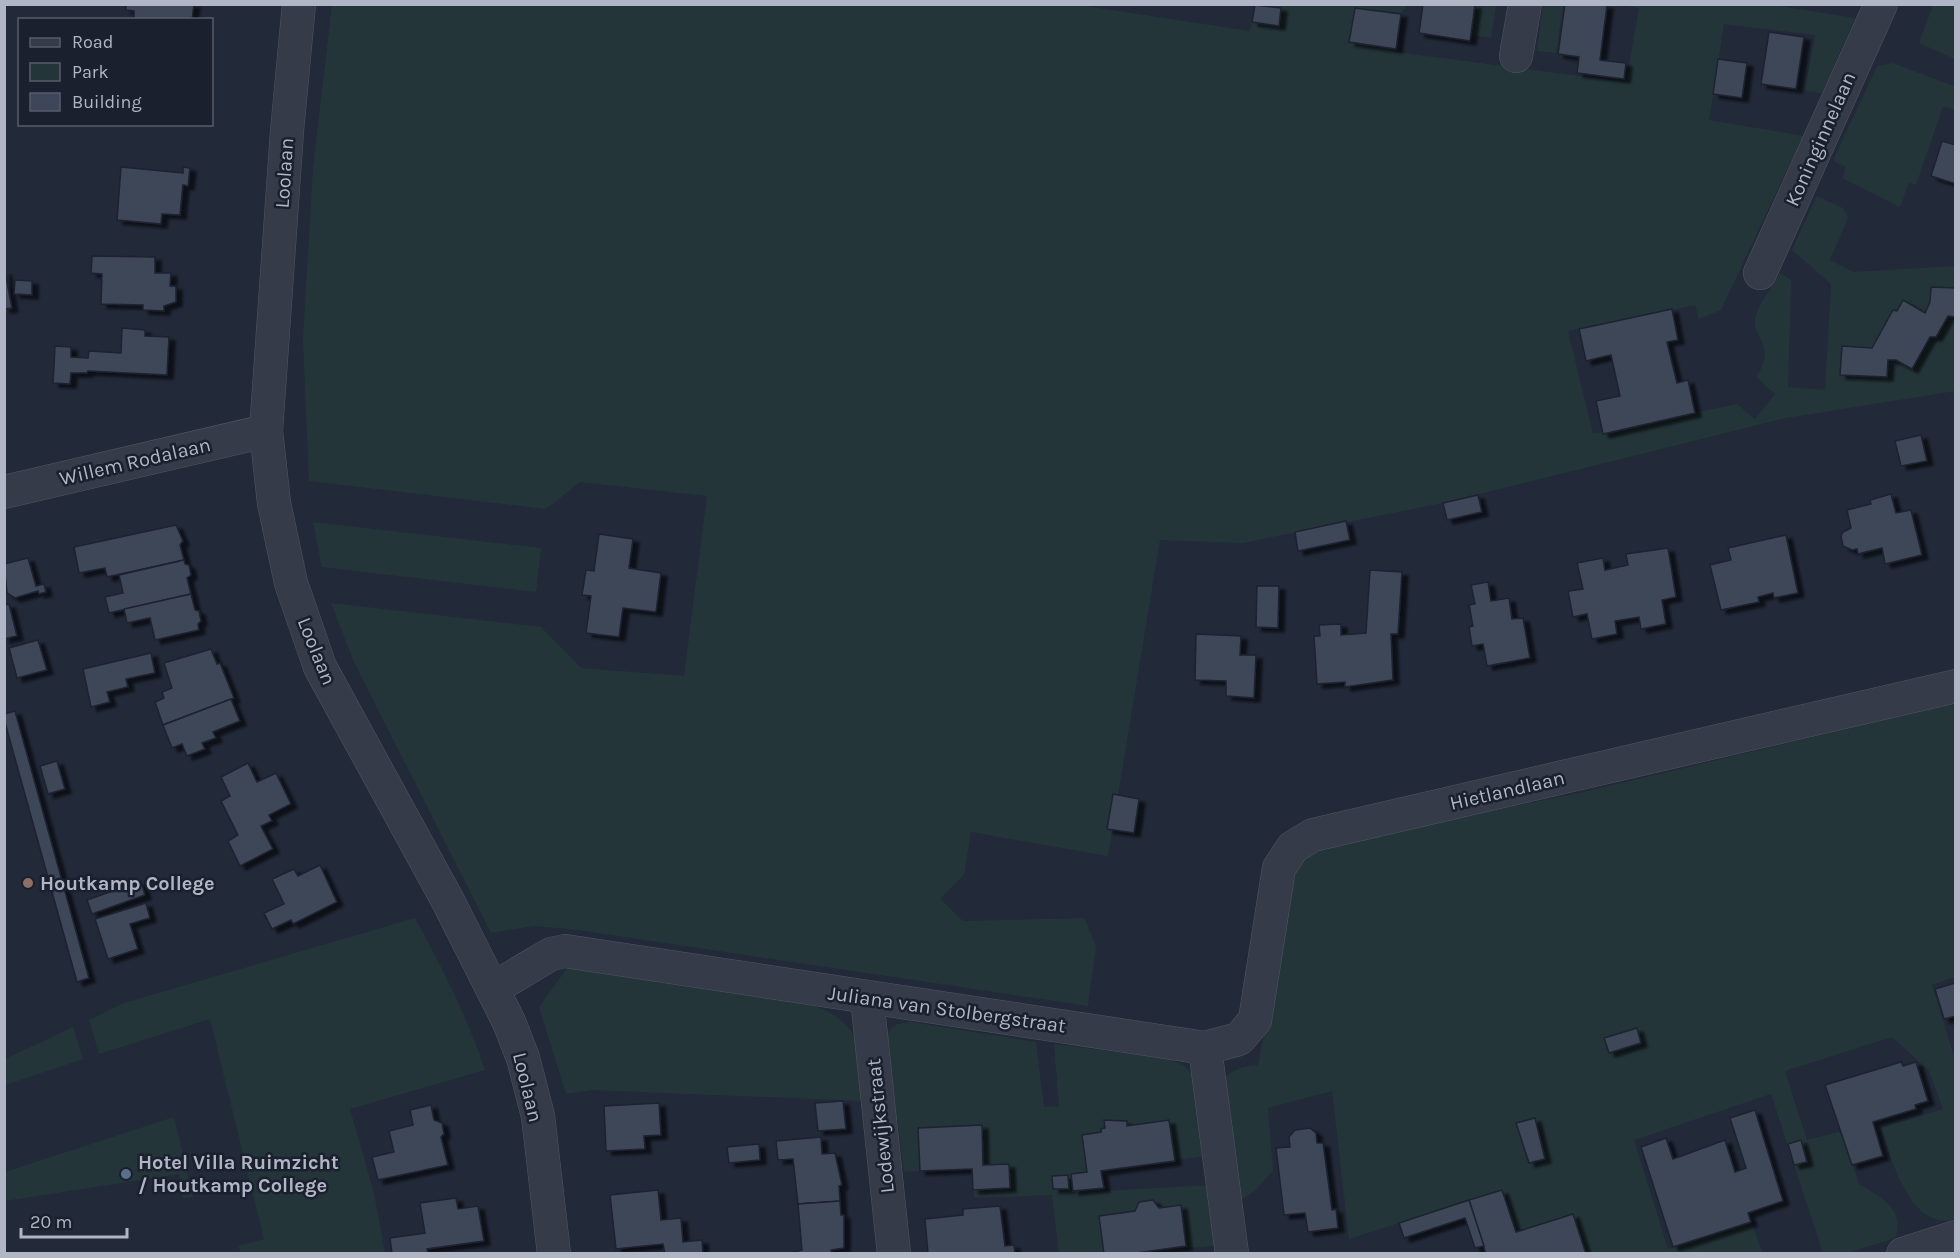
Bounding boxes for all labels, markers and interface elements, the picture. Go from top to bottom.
legend [18,18,213,126]
text: Road [72,31,113,53]
text: Park [72,61,109,83]
street label: Koninginnelaan [1781,69,1860,210]
text: Building [72,91,142,113]
street label: Loolaan [271,137,298,209]
street label: Willem Rodalaan [57,433,213,490]
street label: Loolaan [293,614,340,688]
street label: Hietlandlaan [1447,766,1567,815]
place label: Houtkamp College [40,872,215,895]
marker: Houtkamp College [21,876,35,890]
street label: Juliana van Stolbergstraat [827,981,1068,1038]
street label: Loolaan [508,1050,547,1124]
street label: Lodewijkstraat [862,1057,899,1194]
place label: Hotel Villa Ruimzicht / Houtkamp College [138,1151,339,1197]
marker: Hotel Villa Ruimzicht / Houtkamp College [119,1167,133,1181]
scale bar [21,1201,128,1239]
text: 20 m [30,1211,72,1233]

